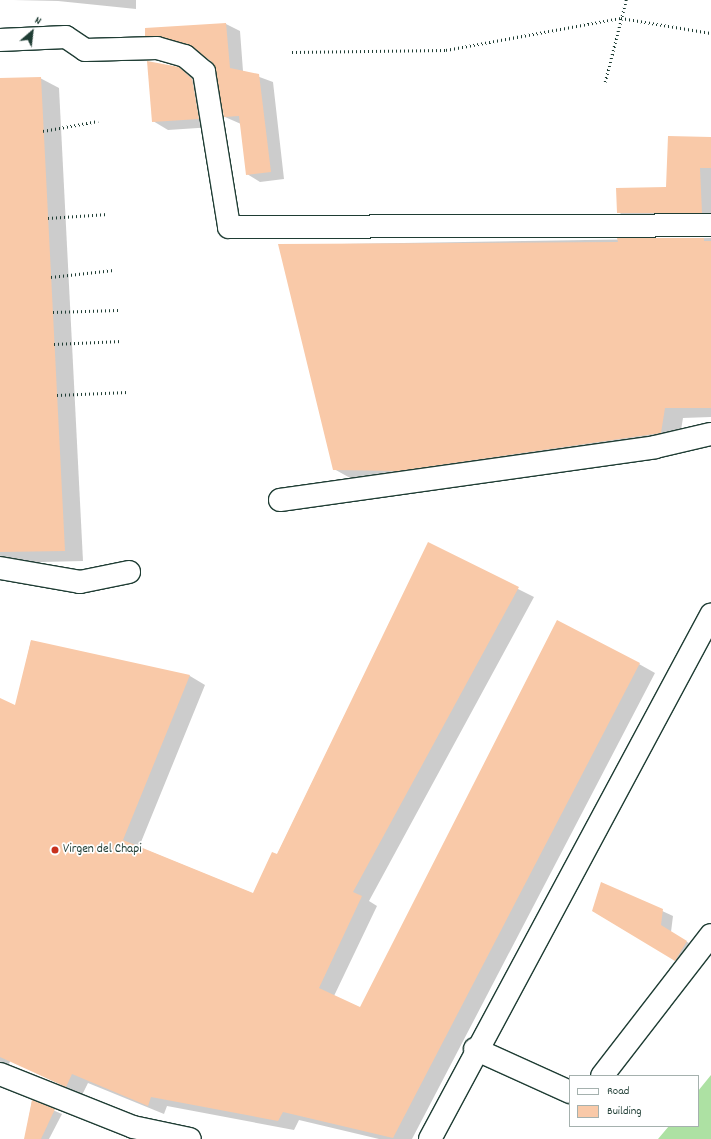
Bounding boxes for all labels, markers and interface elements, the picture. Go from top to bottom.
north arrow [12,12,52,52]
text: N [31,13,44,30]
place label: Virgen del Chapi [63,842,142,858]
marker: Virgen del Chapi [50,845,60,855]
legend [569,1075,699,1127]
text: Road [607,1083,629,1100]
text: Building [607,1103,642,1120]

